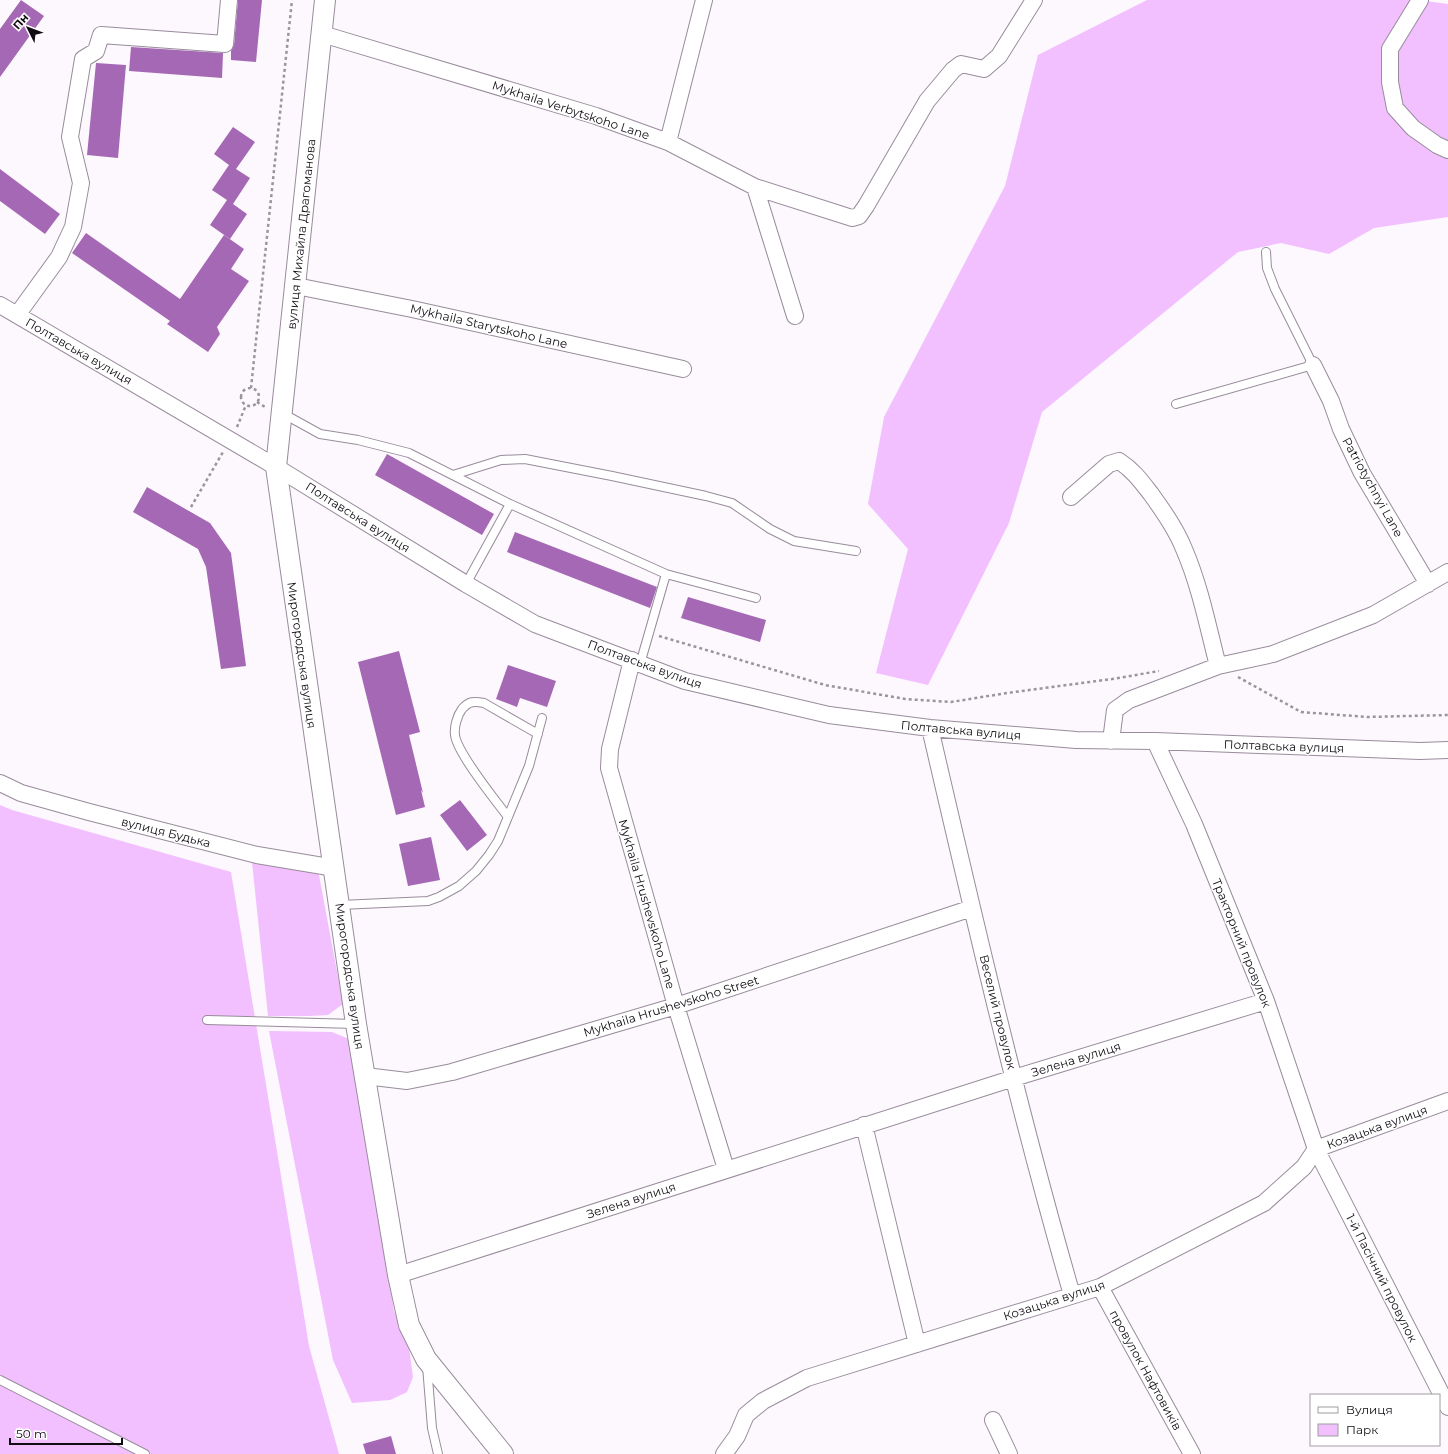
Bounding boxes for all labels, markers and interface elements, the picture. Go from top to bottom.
north arrow [8,8,48,48]
text: Пн [10,10,31,32]
street label: Mykhaila Verbytskoho Lane [490,77,652,143]
street label: вулиця Михайла Драгоманова [284,138,318,330]
street label: Mykhaila Starytskoho Lane [409,301,569,351]
street label: Полтавська вулиця [23,314,135,388]
street label: Patriotychnyi Lane [1339,435,1407,539]
street label: Полтавська вулиця [303,479,413,555]
street label: Мирогородська вулиця [284,581,320,729]
street label: Полтавська вулиця [586,636,704,692]
street label: Полтавська вулиця [900,717,1022,743]
street label: Полтавська вулиця [1223,736,1345,756]
street label: вулиця Будька [120,814,212,850]
street label: Mykhaila Hrushevskoho Lane [616,817,678,991]
street label: Тракторний провулок [1209,876,1275,1010]
street label: Мирогородська вулиця [332,902,368,1050]
street label: Веселий провулок [977,953,1019,1071]
street label: Mykhaila Hrushevskoho Street [582,972,761,1040]
street label: Зелена вулиця [1029,1038,1123,1080]
street label: Козацька вулиця [1325,1102,1429,1152]
street label: Зелена вулиця [584,1178,678,1222]
street label: 1-й Пасічний провулок [1343,1211,1421,1345]
street label: Козацька вулиця [1001,1276,1107,1324]
street label: провулок Нафтовиків [1107,1307,1185,1433]
legend [1310,1394,1440,1446]
text: Вулиця [1346,1402,1393,1417]
scale bar [10,1420,122,1446]
text: Парк [1346,1422,1378,1437]
text: 50 m [16,1426,47,1441]

